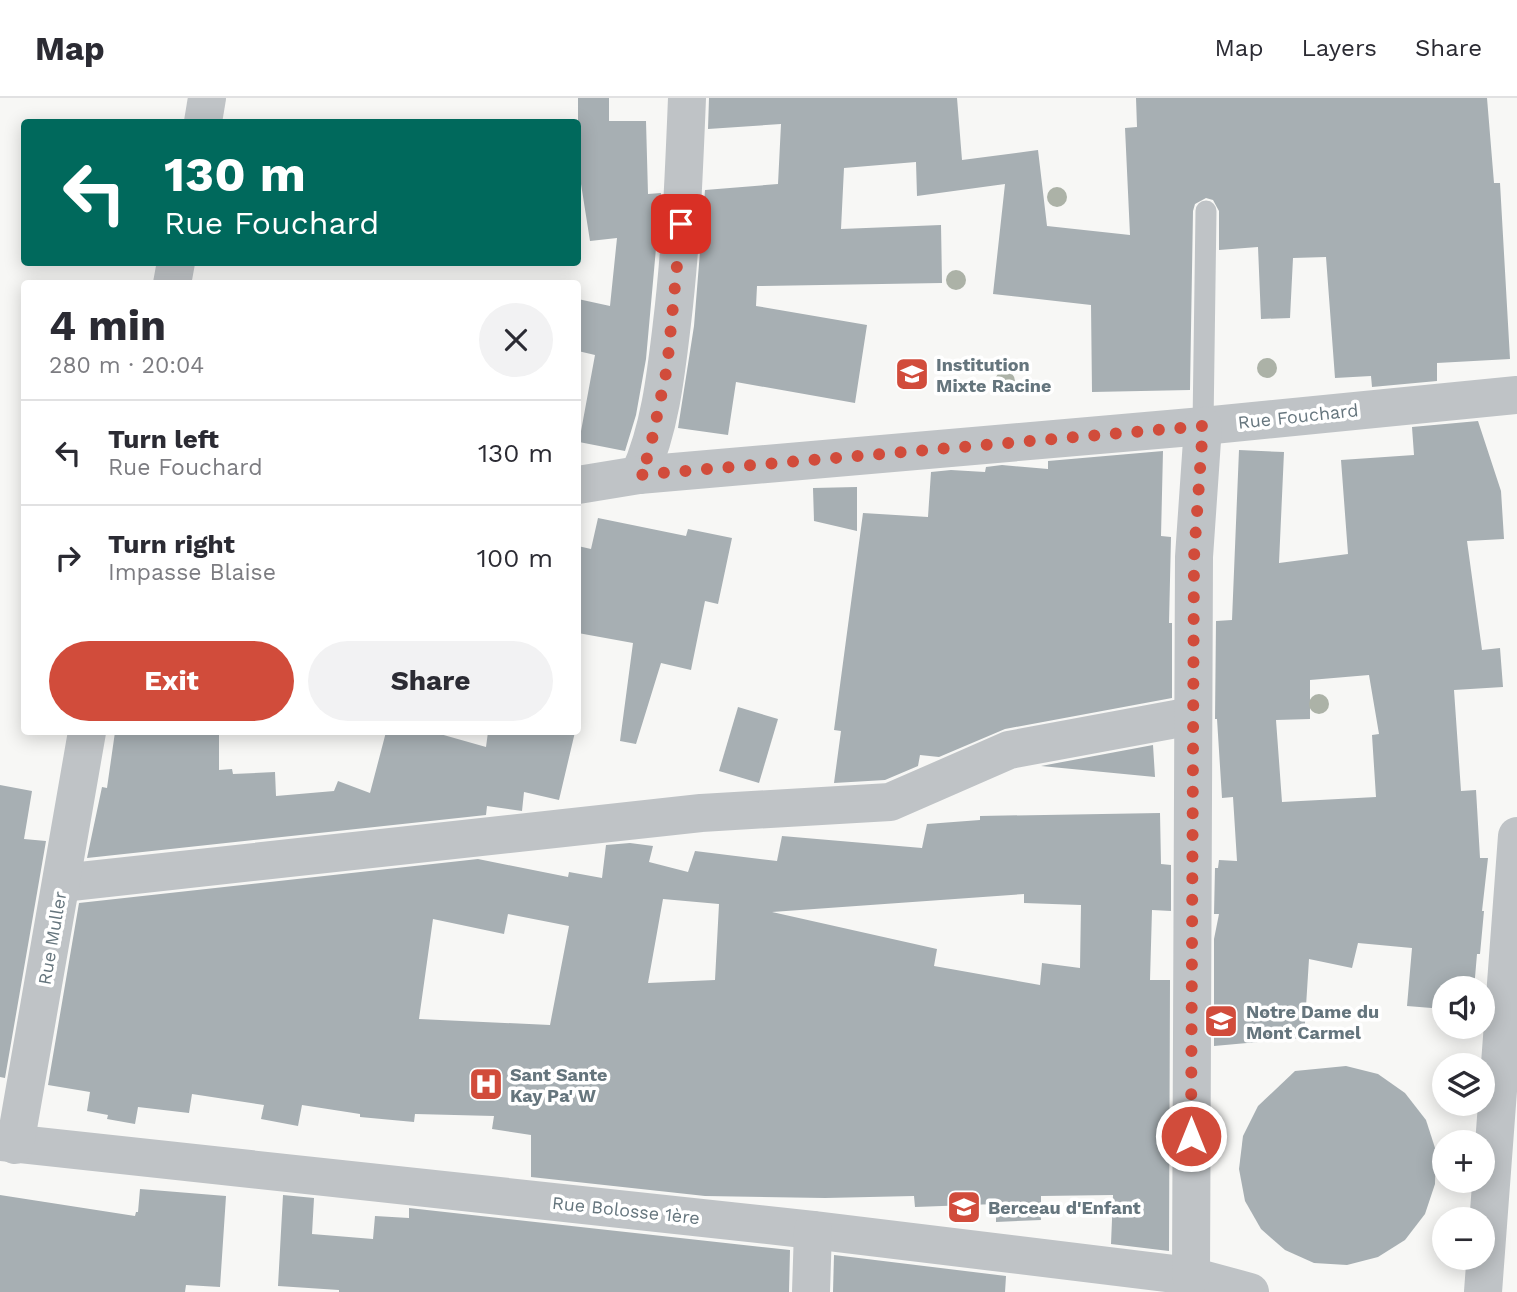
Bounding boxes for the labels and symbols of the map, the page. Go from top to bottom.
pin [651,194,711,254]
place label: Institution Mixte Racine [936,354,1051,396]
school or university icon: Institution Mixte Racine [893,355,931,393]
street label: Rue Fouchard [1237,399,1359,433]
street label: Rue Muller [33,890,71,986]
place label: Notre Dame du Mont Carmel [1246,1001,1379,1043]
school or university icon: Notre Dame du Mont Carmel [1202,1002,1240,1040]
place label: Sant Sante Kay Pa' W [510,1064,607,1106]
hospital icon: Sant Sante Kay Pa' W [467,1065,505,1103]
position arrow [1154,1099,1228,1173]
school or university icon: Berceau d'Enfant [945,1188,983,1226]
street label: Rue Bolosse 1ère [551,1192,701,1228]
place label: Berceau d'Enfant [988,1197,1141,1218]

